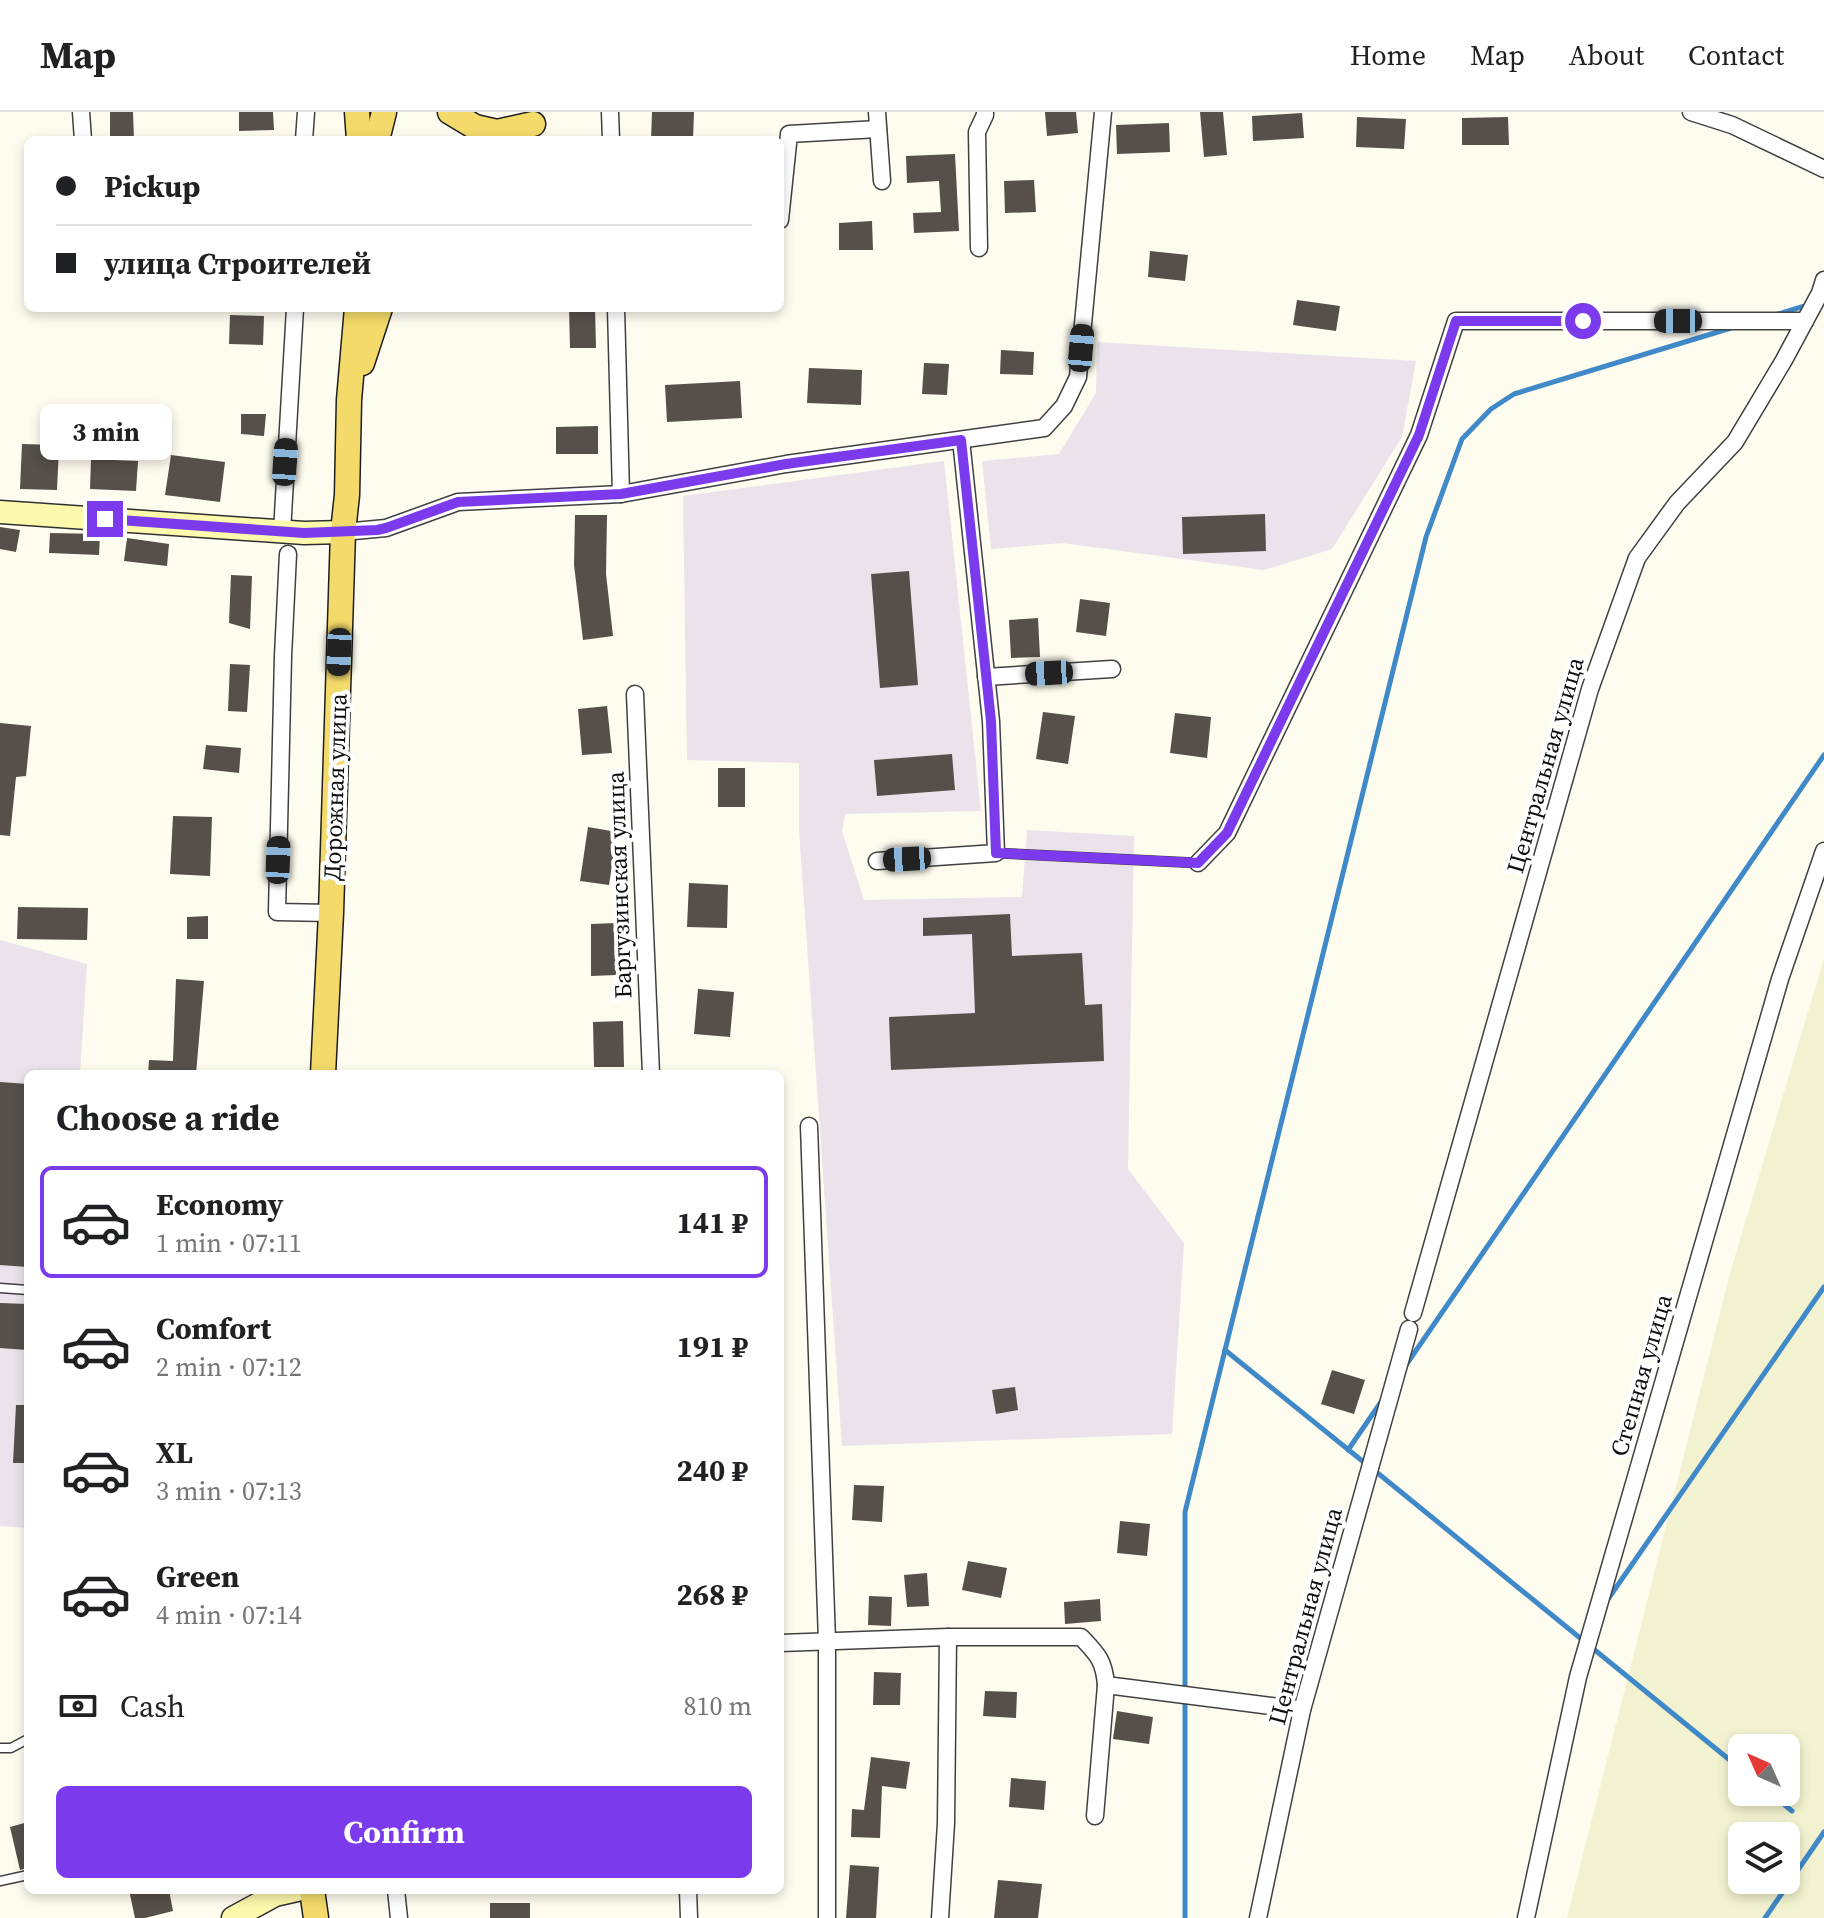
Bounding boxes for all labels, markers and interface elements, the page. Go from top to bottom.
text: Map [40,29,116,81]
text: Home [1350,36,1426,74]
text: Map [1470,36,1525,74]
text: About [1569,36,1644,74]
text: Contact [1688,36,1784,74]
text: Pickup [104,166,200,207]
text: улица Строителей [104,243,371,284]
route start [1565,303,1601,339]
car [1654,309,1702,333]
car [1067,323,1095,373]
callout: 3 min [39,403,171,459]
text: 3 min [72,414,140,450]
car [271,437,299,487]
route end [87,501,123,537]
car [326,628,352,676]
street label: Центральная улица [1498,652,1592,877]
car [1024,660,1074,686]
street label: Дорожная улица [315,692,355,881]
street label: Баргузинская улица [599,770,639,999]
car [265,836,291,884]
car [882,846,932,872]
text: Choose a ride [56,1093,279,1142]
text: Economy [156,1184,284,1225]
icon: car [60,1186,132,1258]
text: 141 ₽ [677,1202,748,1243]
text: 1 min · 07:11 [156,1225,302,1261]
street label: Степная улица [1602,1289,1680,1460]
text: Comfort [156,1308,271,1349]
icon: car [60,1310,132,1382]
text: 191 ₽ [677,1326,748,1367]
text: 2 min · 07:12 [156,1349,302,1385]
text: XL [156,1432,193,1473]
icon: car [60,1434,132,1506]
text: 240 ₽ [677,1450,748,1491]
text: 3 min · 07:13 [156,1473,302,1509]
street label: Центральная улица [1260,1503,1350,1728]
text: Green [156,1556,239,1597]
icon: car [60,1558,132,1630]
text: 268 ₽ [677,1574,748,1615]
text: 4 min · 07:14 [156,1597,302,1633]
icon: cash [56,1684,100,1728]
text: Cash [120,1686,185,1727]
text: 810 m [684,1688,752,1724]
north arrow [1728,1734,1800,1806]
map controls [1728,1734,1800,1894]
button: Confirm [56,1786,752,1878]
button: layers [1728,1822,1800,1894]

